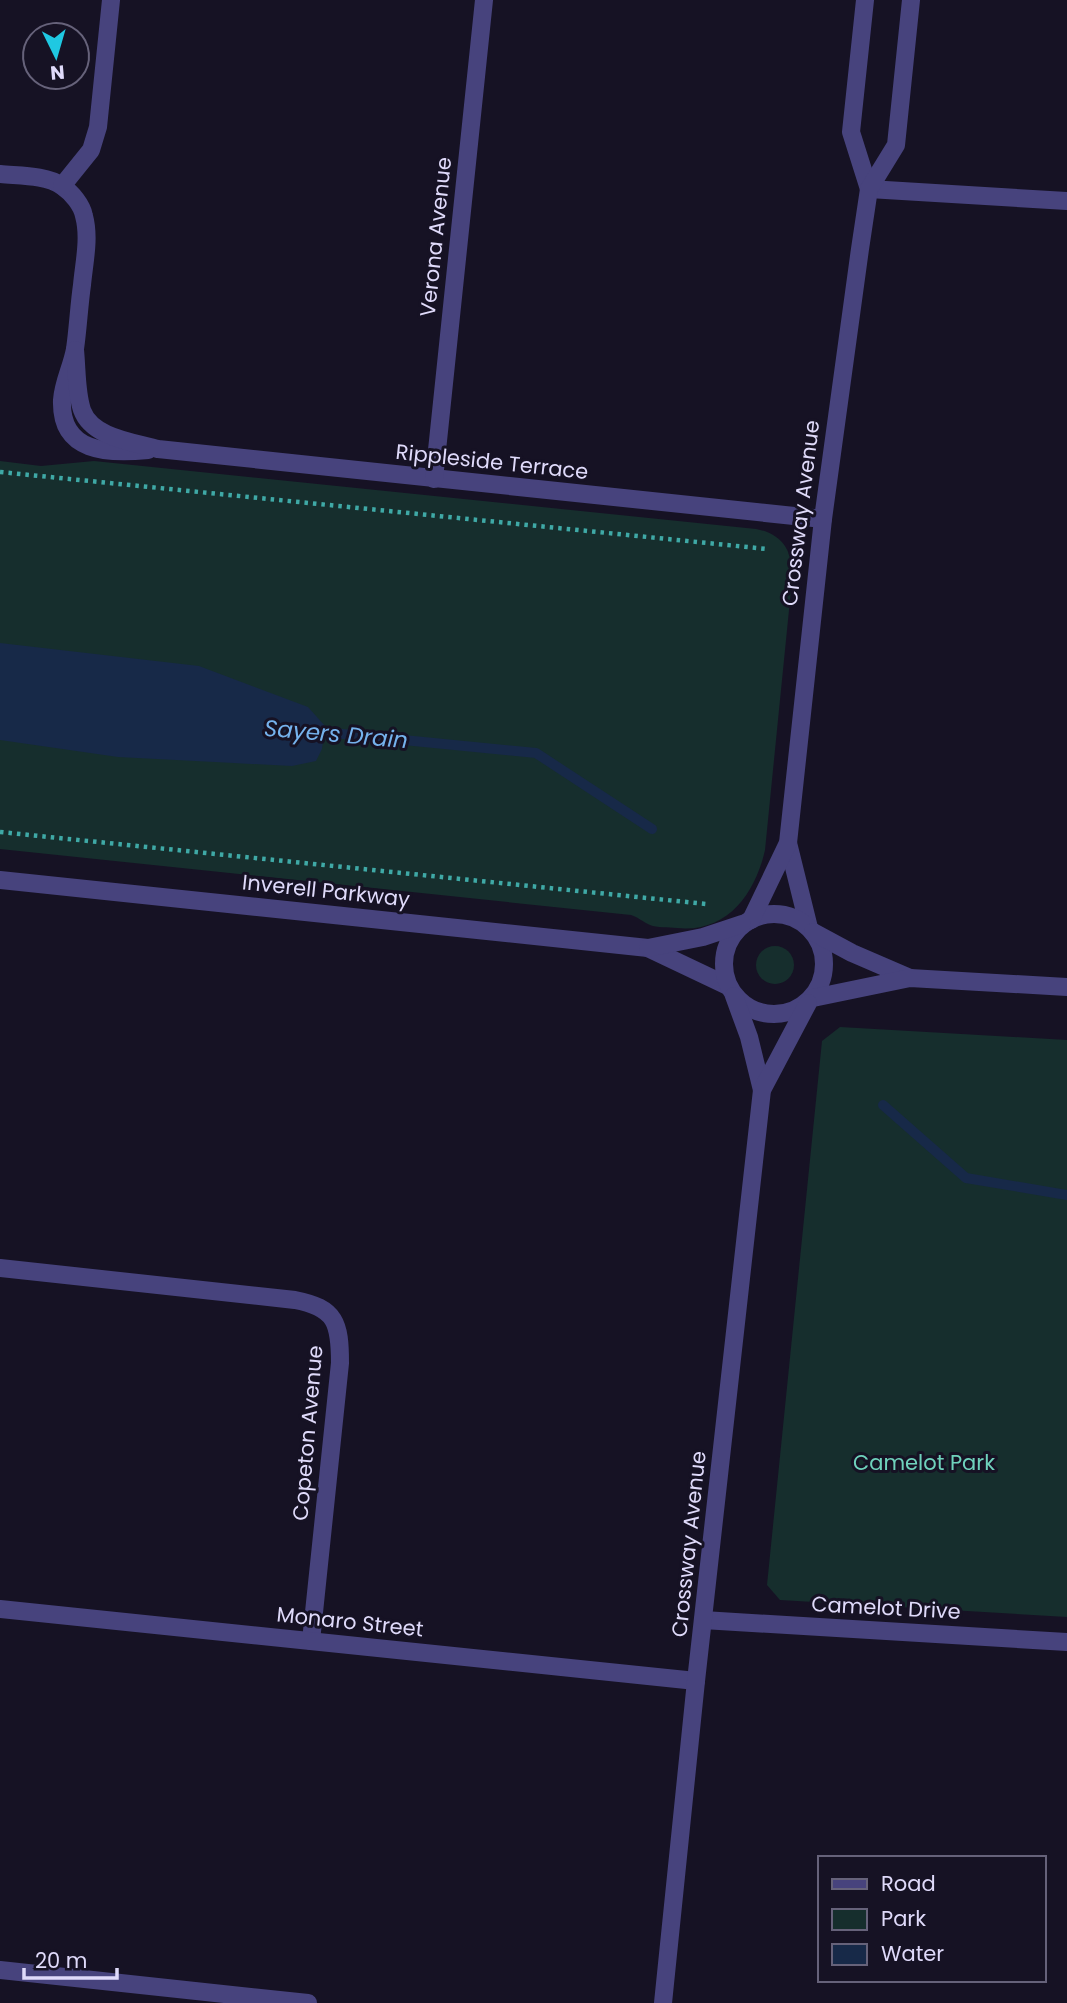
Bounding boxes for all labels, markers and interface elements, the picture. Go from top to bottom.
north arrow [21,21,91,91]
text: N [49,58,66,87]
street label: Verona Avenue [413,156,458,318]
street label: Crossway Avenue [775,418,826,608]
street label: Rippleside Terrace [394,437,590,486]
water label: Sayers Drain [263,712,409,756]
street label: Inverell Parkway [241,867,411,914]
street label: Copeton Avenue [285,1344,330,1522]
park label: Camelot Park [853,1448,995,1477]
street label: Crossway Avenue [664,1449,713,1639]
street label: Camelot Drive [811,1589,961,1626]
street label: Monaro Street [275,1599,425,1644]
legend [818,1856,1046,1982]
text: Road [881,1869,936,1898]
text: Park [881,1904,926,1933]
scale bar [24,1937,117,1981]
text: Water [881,1939,944,1968]
text: 20 m [35,1946,88,1975]

